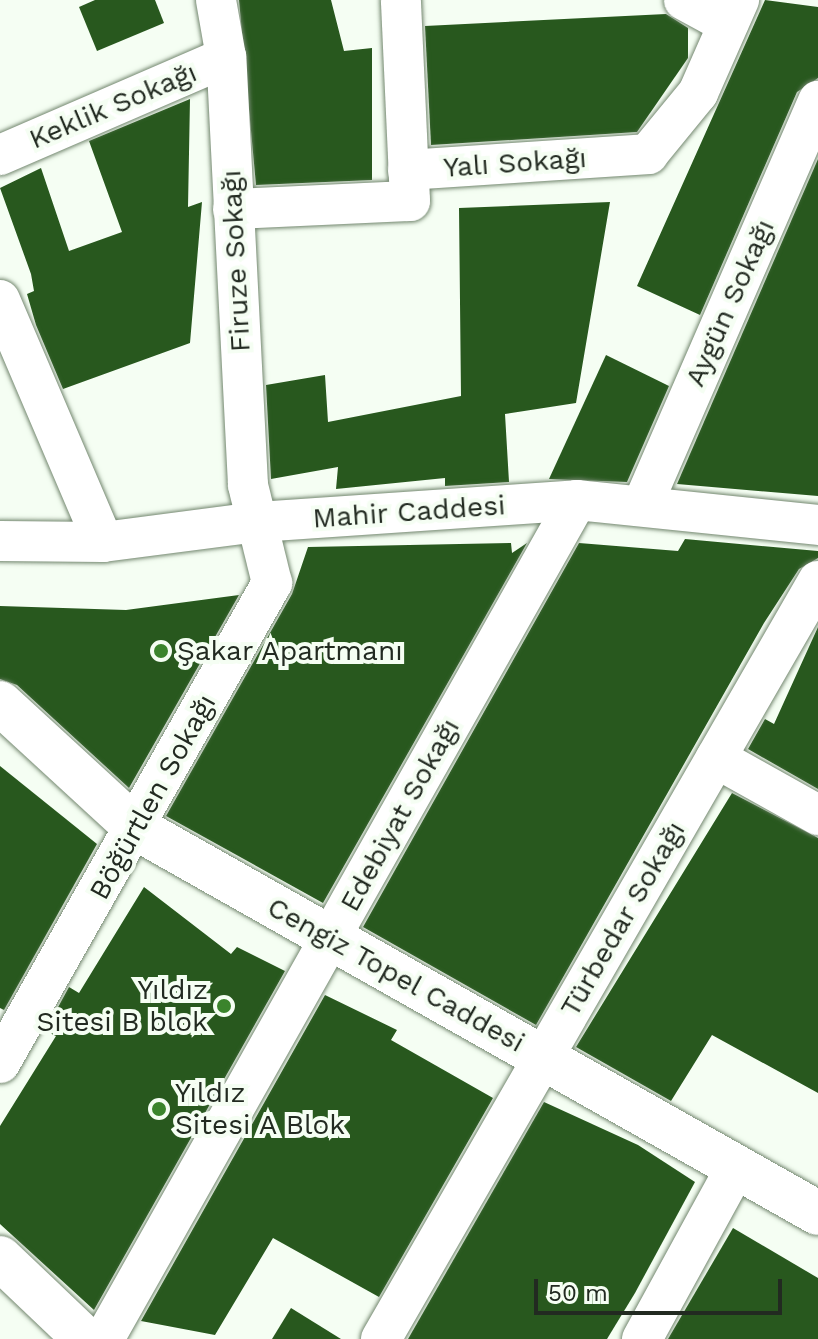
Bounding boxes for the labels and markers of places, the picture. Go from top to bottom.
place label: Şakar Apartmanı [177,634,404,668]
marker: Şakar Apartmanı [152,642,170,660]
place label: Yıldız Sitesi B blok [36,973,208,1039]
marker: Yıldız Sitesi B blok [215,997,233,1015]
place label: Yıldız Sitesi A Blok [175,1076,347,1142]
marker: Yıldız Sitesi A Blok [150,1100,168,1118]

